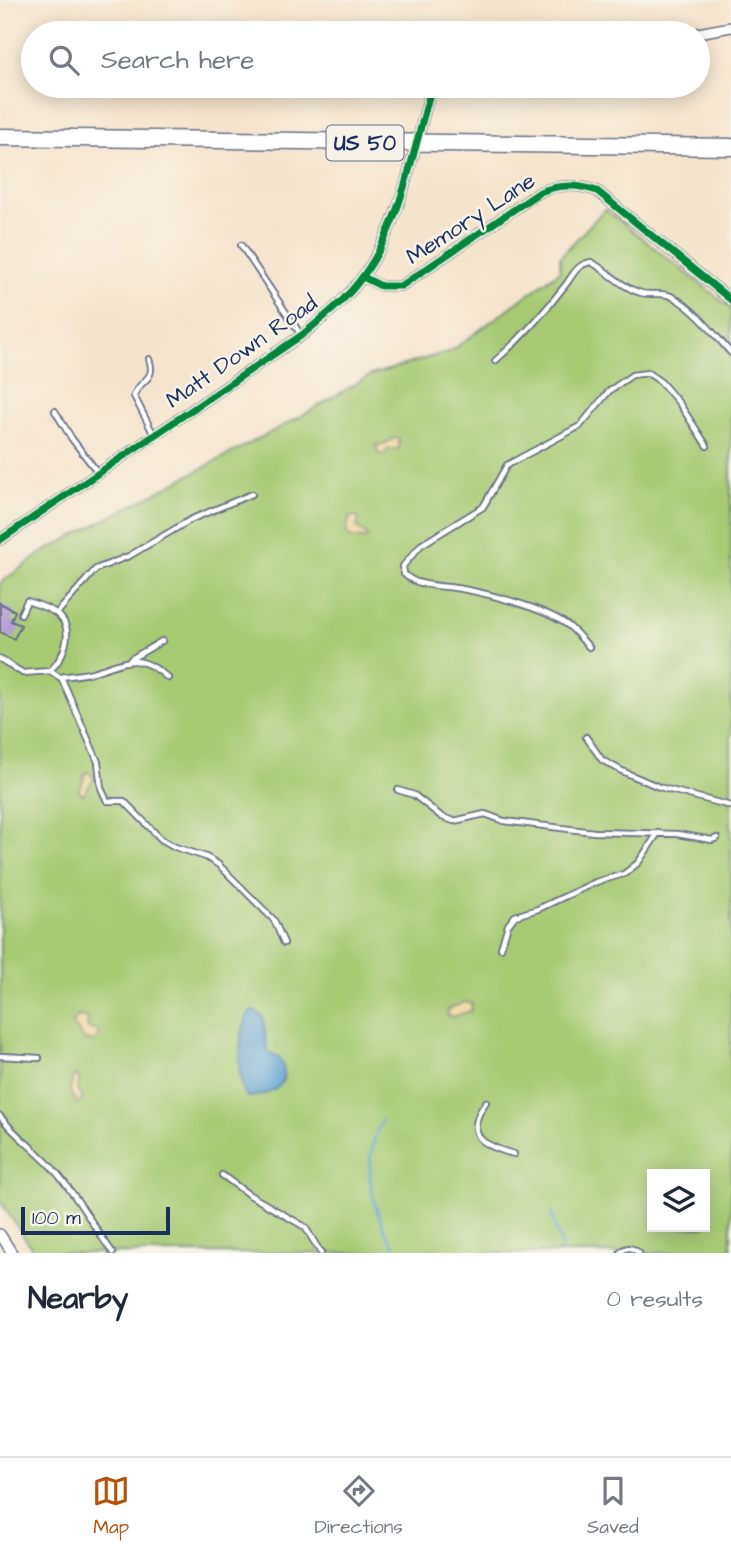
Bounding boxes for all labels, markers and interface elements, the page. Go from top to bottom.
search box [21,21,710,98]
icon: search [45,41,83,79]
text: Search here [101,42,254,78]
road number: US 50 [326,125,404,160]
street label: Memory Lane [400,165,542,274]
street label: Matt Down Road [159,287,324,416]
map controls [647,1169,710,1232]
button: layers [647,1169,710,1232]
scale bar [21,1204,170,1236]
text: 100 m [32,1205,81,1232]
text: Nearby [28,1278,128,1320]
text: 0 results [606,1283,703,1315]
tab: Map [92,1472,130,1541]
tab: Directions [314,1472,403,1541]
tab: Saved [587,1472,639,1541]

